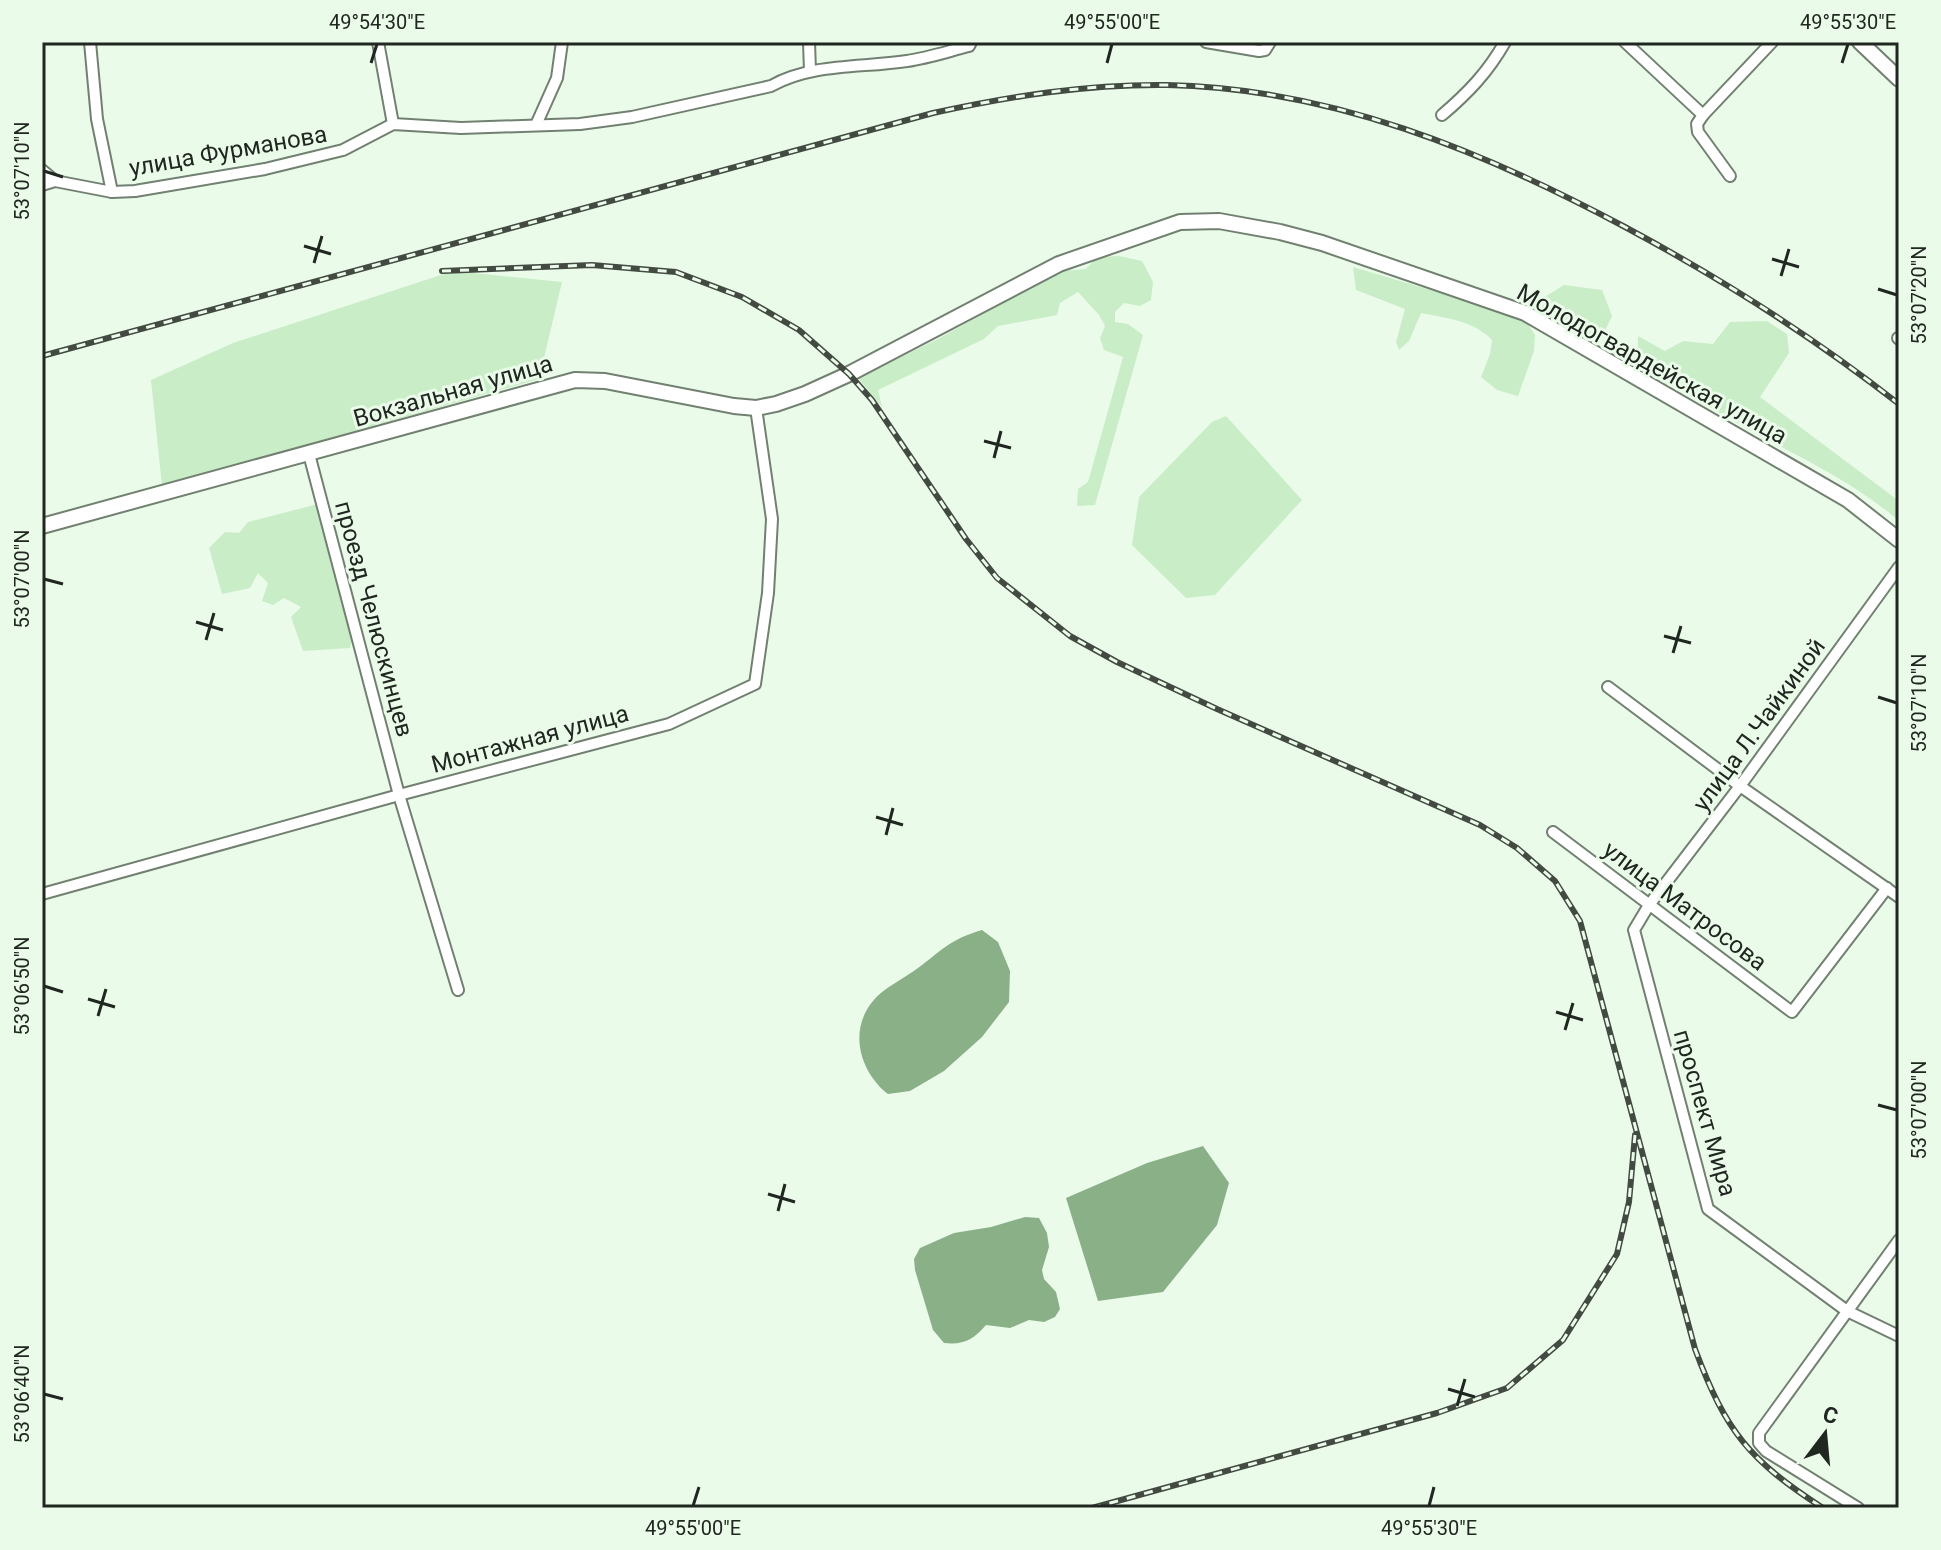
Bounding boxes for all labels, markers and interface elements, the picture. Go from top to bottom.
text: 49°54'30"E [329,10,425,34]
text: 49°55'00"E [1064,10,1160,34]
text: 49°55'30"E [1800,10,1896,34]
street label: улица Фурманова [127,120,329,182]
text: 53°07'10"N [10,121,34,221]
text: 53°07'20"N [1907,245,1931,345]
street label: Молодогвардейская улица [1512,278,1792,450]
street label: Вокзальная улица [350,349,556,433]
street label: проезд Челюскинцев [329,498,419,740]
text: 53°07'00"N [10,529,34,629]
street label: улица Л.Чайкиной [1687,633,1831,817]
text: 53°07'10"N [1907,653,1931,753]
street label: Монтажная улица [428,699,632,779]
street label: улица Матросова [1598,835,1772,977]
text: 53°06'50"N [10,936,34,1036]
street label: проспект Мира [1668,1026,1742,1200]
text: 53°07'00"N [1907,1060,1931,1160]
text: 53°06'40"N [10,1344,34,1444]
north arrow [1785,1394,1865,1474]
text: С [1820,1401,1841,1429]
text: 49°55'00"E [645,1516,741,1540]
text: 49°55'30"E [1381,1516,1477,1540]

